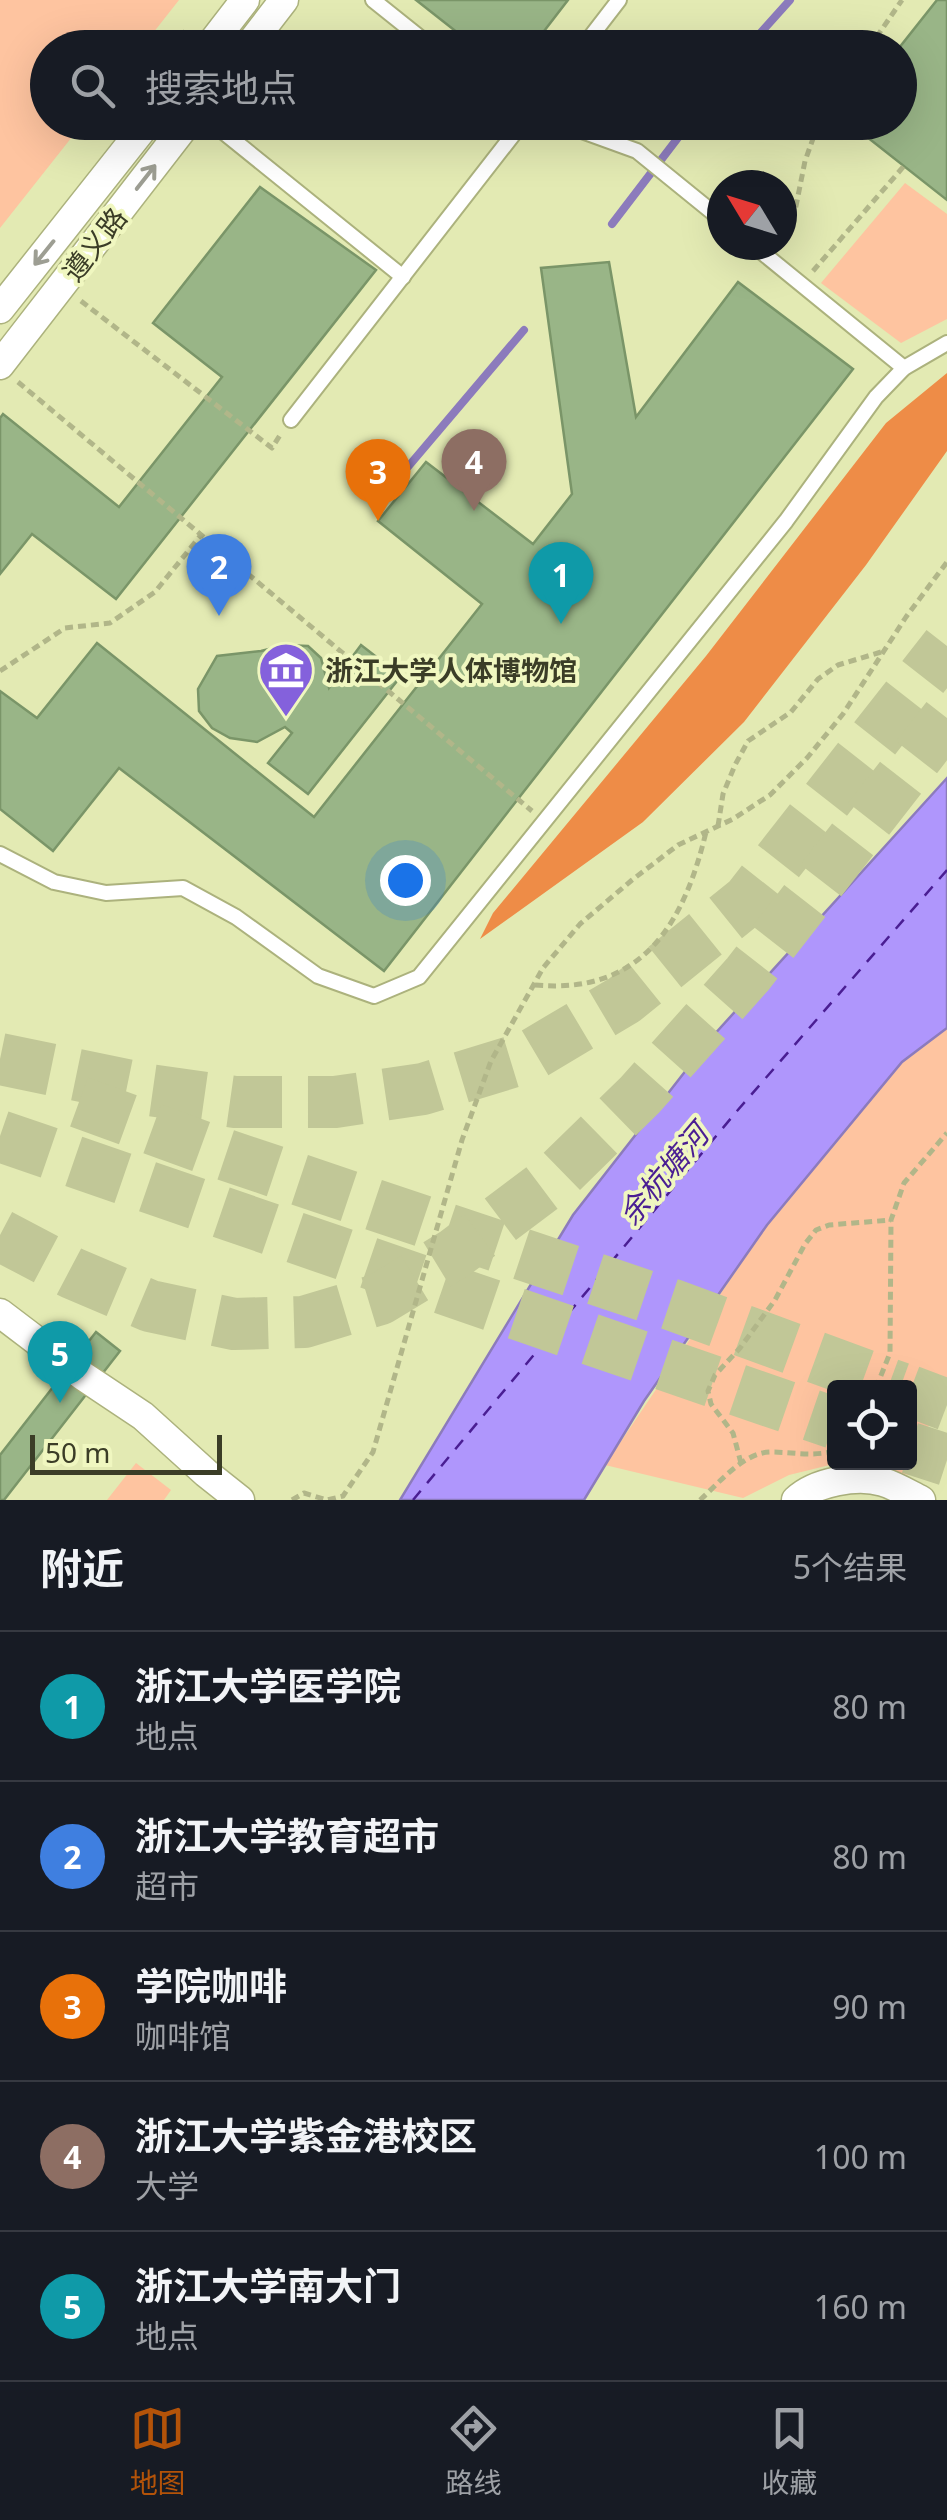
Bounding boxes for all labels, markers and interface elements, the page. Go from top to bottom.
search box [30,30,917,140]
icon: search [65,58,120,113]
text: 搜索地点 [145,61,297,113]
one-way arrow [134,165,156,191]
north arrow [707,170,797,260]
street label: 遵义路 [53,199,135,289]
one-way arrow [33,240,55,266]
pin: 4 [442,428,506,511]
pin: 3 [346,438,410,521]
pin: 2 [186,534,252,616]
pin: 1 [528,542,594,624]
museum icon: 浙江大学人体博物馆 [256,640,316,719]
place label: 浙江大学人体博物馆 [325,651,577,689]
your location [380,855,431,906]
water label: 余杭塘河 [609,1111,720,1233]
pin: 5 [28,1320,92,1403]
map controls [827,1380,917,1470]
button: locate [827,1380,917,1470]
scale bar [30,1430,222,1474]
text: 50 m [45,1433,111,1471]
text: 附近 [40,1539,124,1596]
text: 5个结果 [793,1545,907,1588]
text: 浙江大学医学院 [135,1659,401,1711]
text: 1 [63,1685,82,1728]
text: 80 m [832,1685,907,1728]
text: 地点 [135,1714,199,1757]
text: 浙江大学教育超市 [135,1809,439,1861]
text: 2 [63,1835,82,1878]
text: 80 m [832,1835,907,1878]
text: 超市 [135,1864,199,1907]
text: 学院咖啡 [135,1959,287,2011]
text: 3 [63,1985,82,2028]
text: 90 m [832,1985,907,2028]
text: 咖啡馆 [135,2014,231,2057]
text: 浙江大学紫金港校区 [135,2109,477,2161]
text: 4 [63,2135,82,2178]
text: 100 m [814,2135,907,2178]
text: 大学 [135,2164,199,2207]
text: 浙江大学南大门 [135,2259,401,2311]
text: 5 [63,2285,82,2328]
text: 160 m [814,2285,907,2328]
text: 地点 [135,2314,199,2357]
tab: 地图 [130,2401,186,2501]
tab: 路线 [445,2401,501,2501]
tab: 收藏 [761,2401,817,2501]

